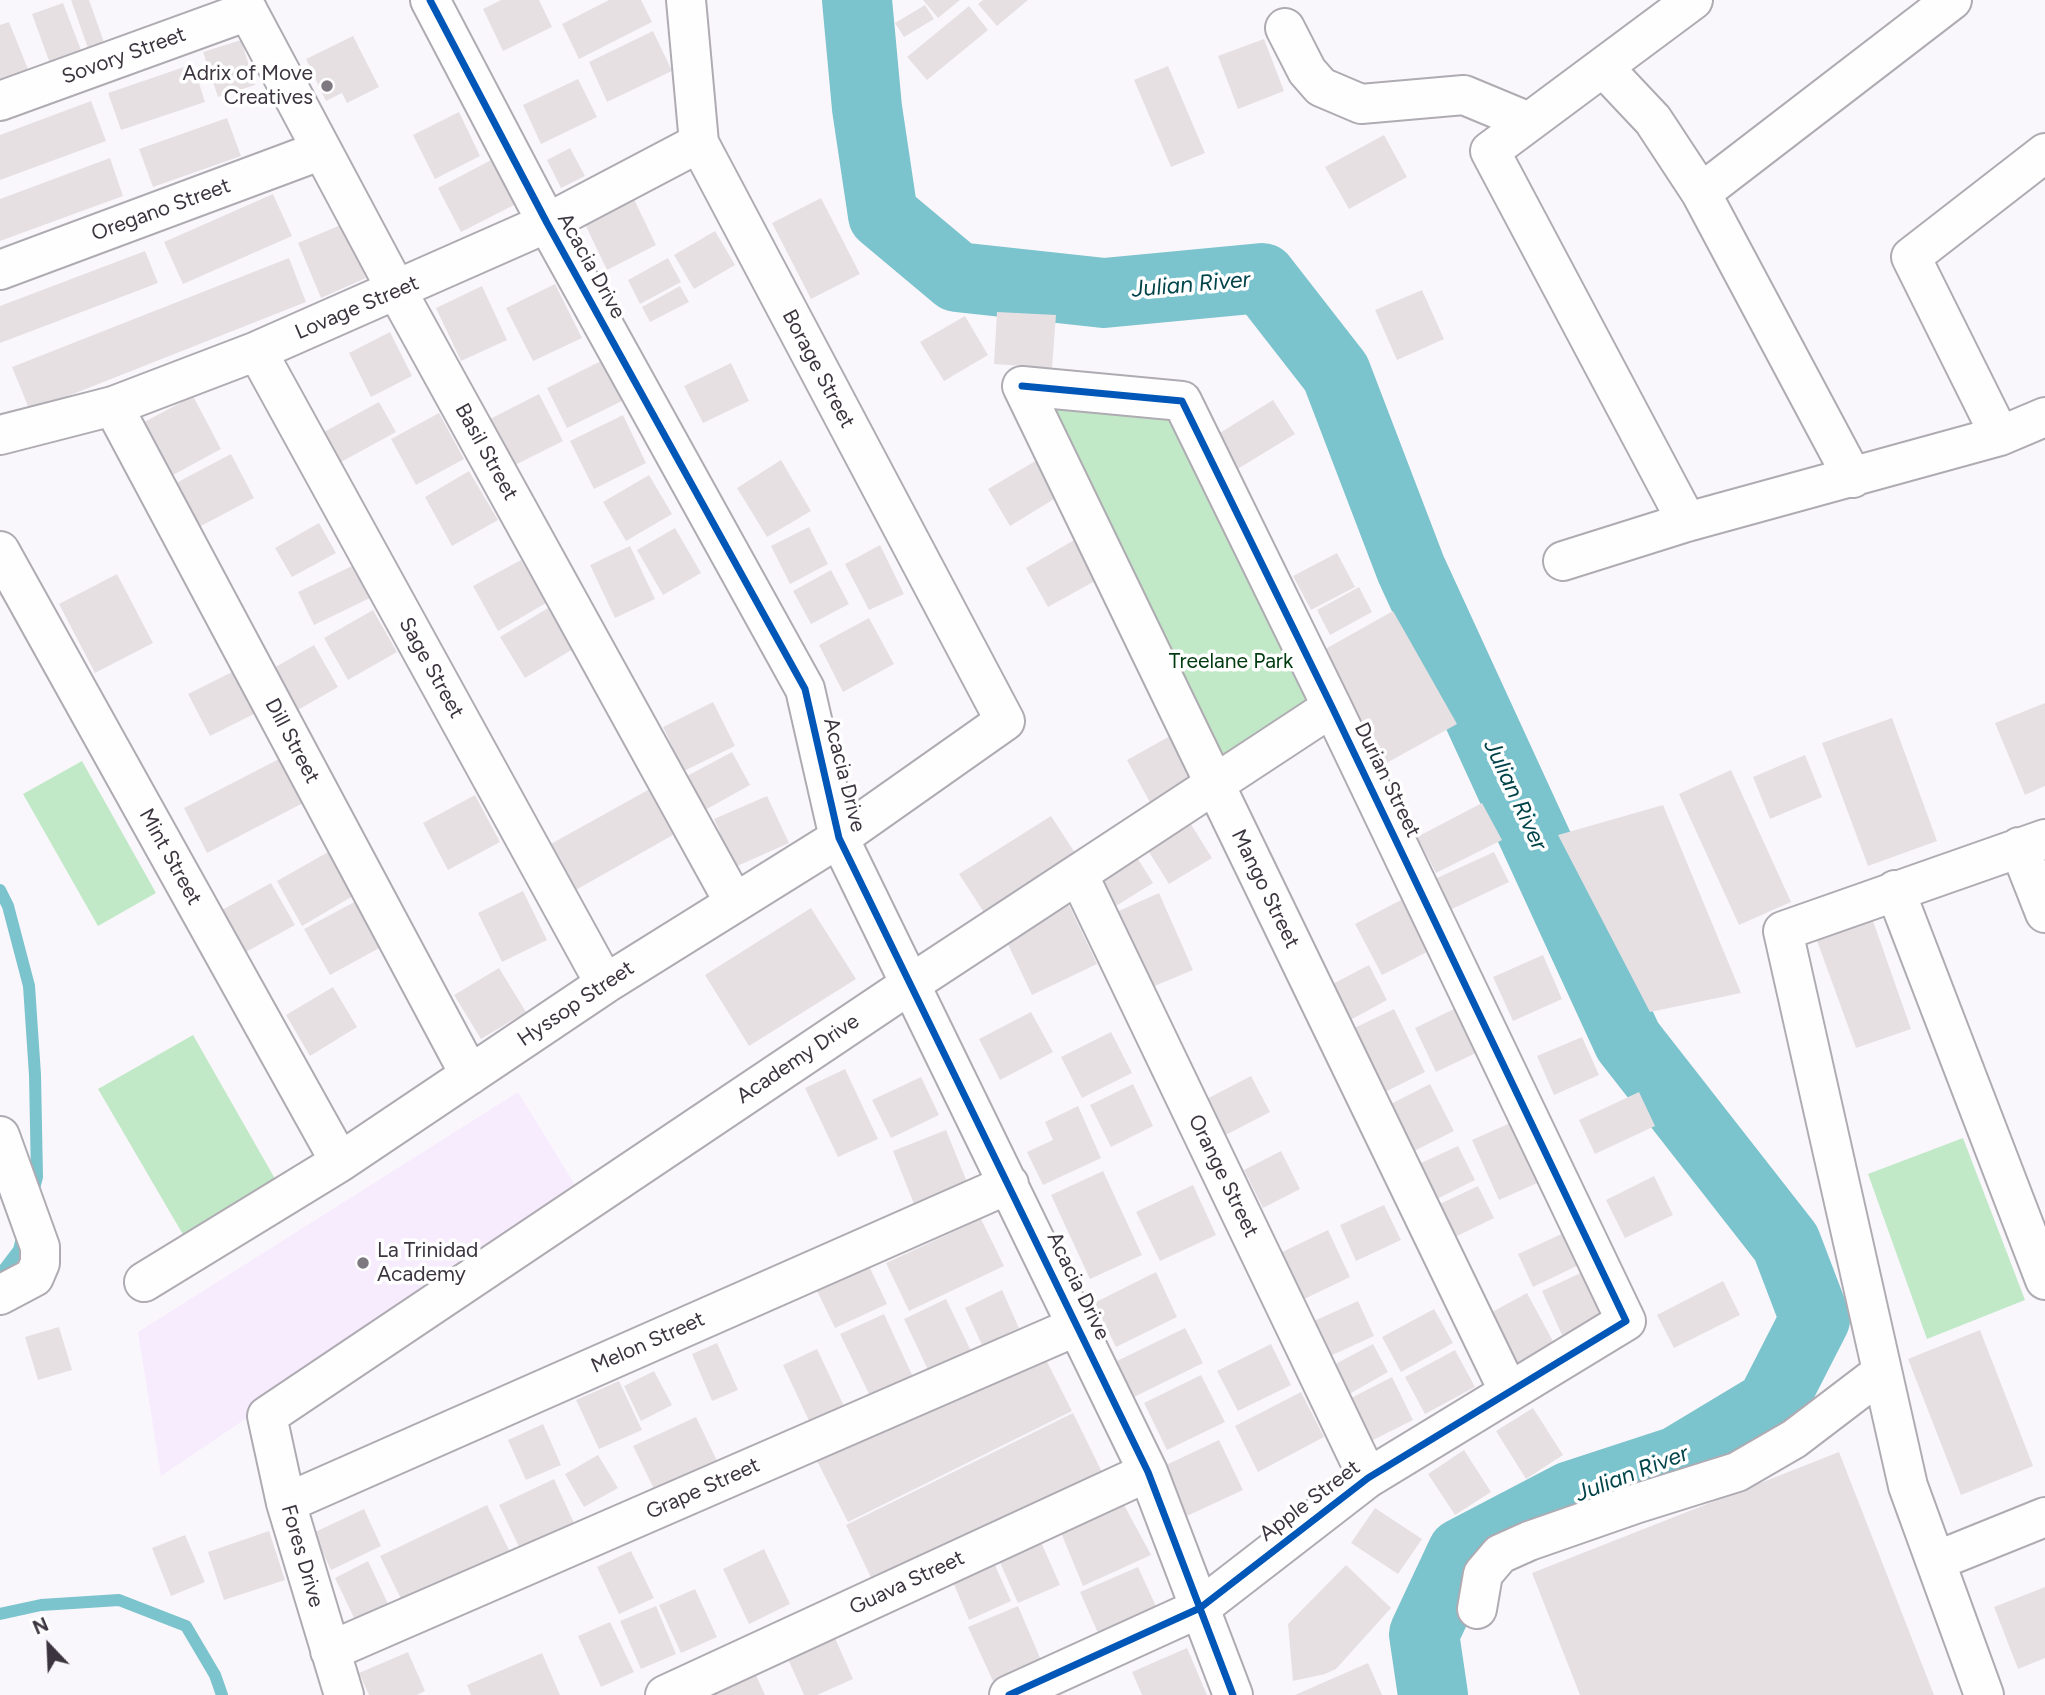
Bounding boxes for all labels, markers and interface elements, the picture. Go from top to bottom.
street label: Sovory Street [59,22,189,90]
place label: Adrix of Move Creatives [183,61,313,111]
marker: Adrix of Move Creatives [319,78,335,94]
street label: Oregano Street [88,173,234,247]
street label: Acacia Drive [552,209,630,323]
water label: Julian River [1131,266,1251,304]
street label: Lovage Street [291,271,423,345]
street label: Borage Street [776,305,860,433]
street label: Basil Street [449,399,523,505]
street label: Sage Street [393,613,469,723]
park label: Treelane Park [1169,649,1293,675]
street label: Dill Street [259,694,325,788]
street label: Acacia Drive [818,715,870,835]
street label: Durian Street [1348,719,1426,841]
water label: Julian River [1477,735,1553,855]
street label: Mint Street [133,804,207,910]
street label: Mango Street [1225,826,1305,952]
street label: Hyssop Street [513,956,639,1052]
street label: Academy Drive [732,1009,864,1109]
street label: Orange Street [1182,1110,1264,1242]
street label: Acacia Drive [1041,1228,1115,1344]
place label: La Trinidad Academy [377,1238,478,1288]
marker: La Trinidad Academy [355,1255,371,1271]
street label: Melon Street [587,1307,709,1379]
water label: Julian River [1571,1440,1693,1508]
street label: Grape Street [642,1453,764,1525]
street label: Apple Street [1255,1455,1365,1547]
street label: Fores Drive [275,1502,329,1610]
street label: Guava Street [846,1545,968,1621]
north arrow [14,1611,84,1681]
text: N [29,1613,52,1640]

